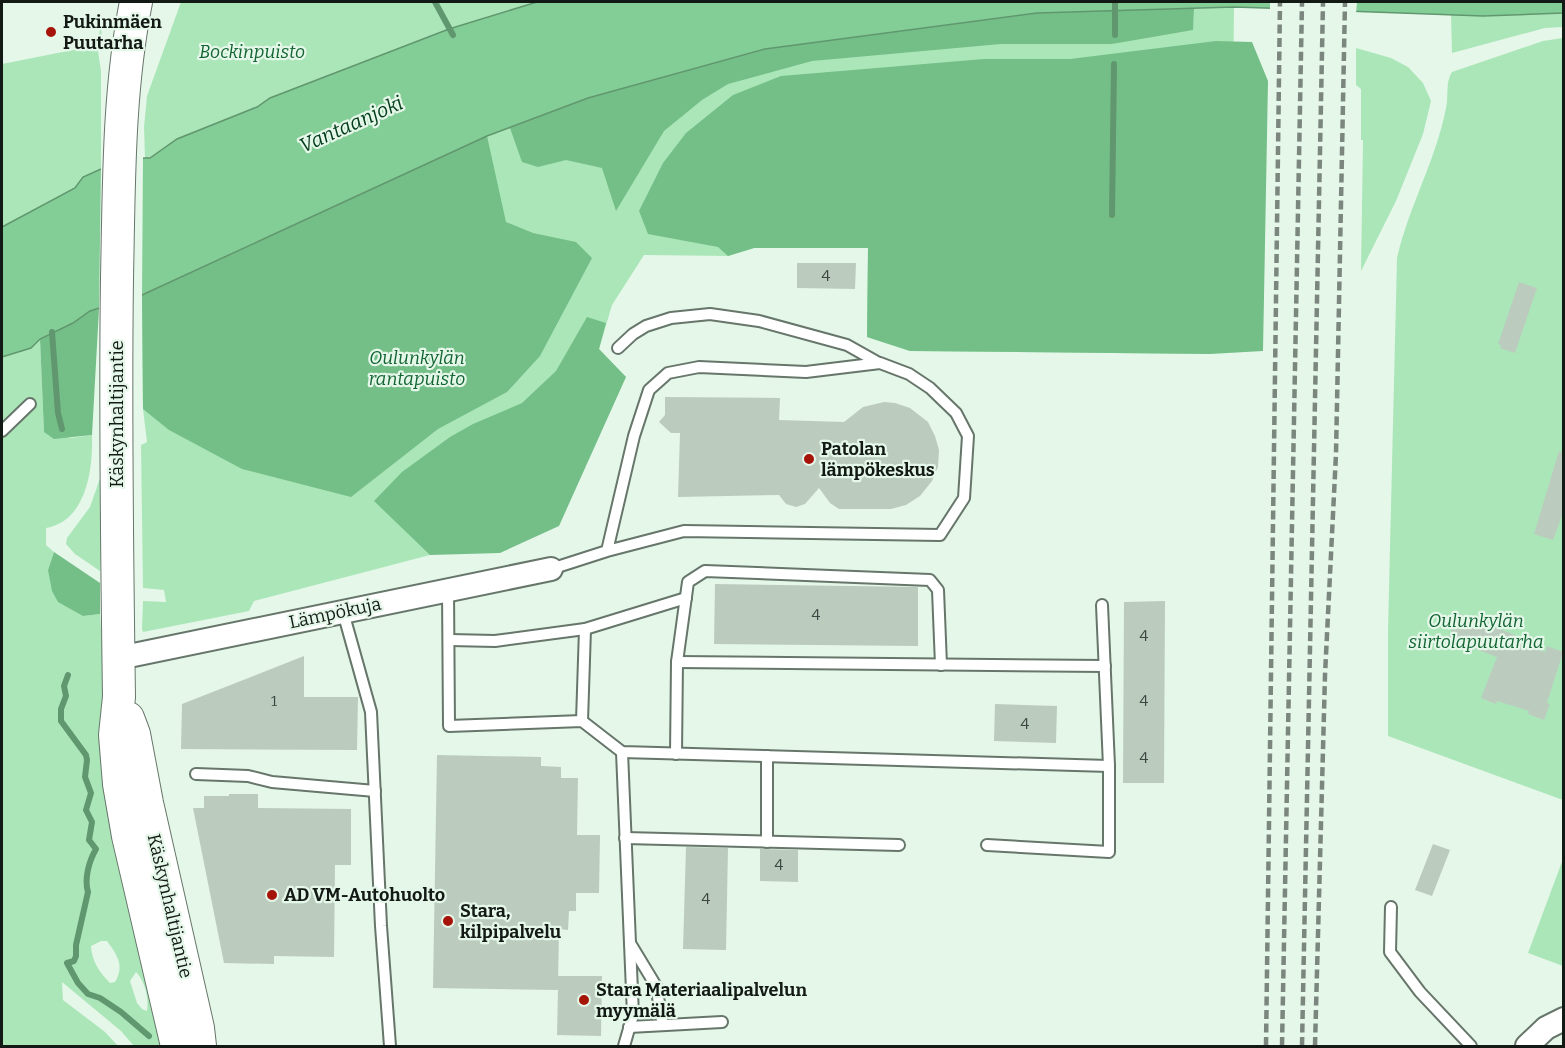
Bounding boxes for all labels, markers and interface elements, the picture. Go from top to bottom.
place label: Pukinmäen Puutarha [63,11,162,54]
marker: Pukinmäen Puutarha [44,25,58,39]
park label: Bockinpuisto [199,41,305,63]
water label: Vantaanjoki [295,90,407,158]
house number: 4 [822,267,831,285]
street label: Käskynhaltijantie [106,340,128,488]
park label: Oulunkylän rantapuisto [369,347,465,390]
place label: Patolan lämpökeskus [821,438,935,481]
marker: Patolan lämpökeskus [802,452,816,466]
street label: Lämpökuja [287,592,383,633]
house number: 4 [812,606,821,624]
park label: Oulunkylän siirtolapuutarha [1409,610,1543,653]
house number: 4 [1140,627,1149,645]
house number: 1 [271,692,277,710]
house number: 4 [1140,692,1149,710]
house number: 4 [1021,715,1030,733]
house number: 4 [1140,749,1149,767]
street label: Käskynhaltijantie [143,832,197,980]
house number: 4 [775,856,784,874]
place label: AD VM-Autohuolto [284,884,445,906]
marker: AD VM-Autohuolto [265,888,279,902]
house number: 4 [702,890,711,908]
place label: Stara, kilpipalvelu [460,900,562,943]
marker: Stara, kilpipalvelu [441,914,455,928]
place label: Stara Materiaalipalvelun myymälä [596,979,807,1022]
marker: Stara Materiaalipalvelun myymälä [577,993,591,1007]

